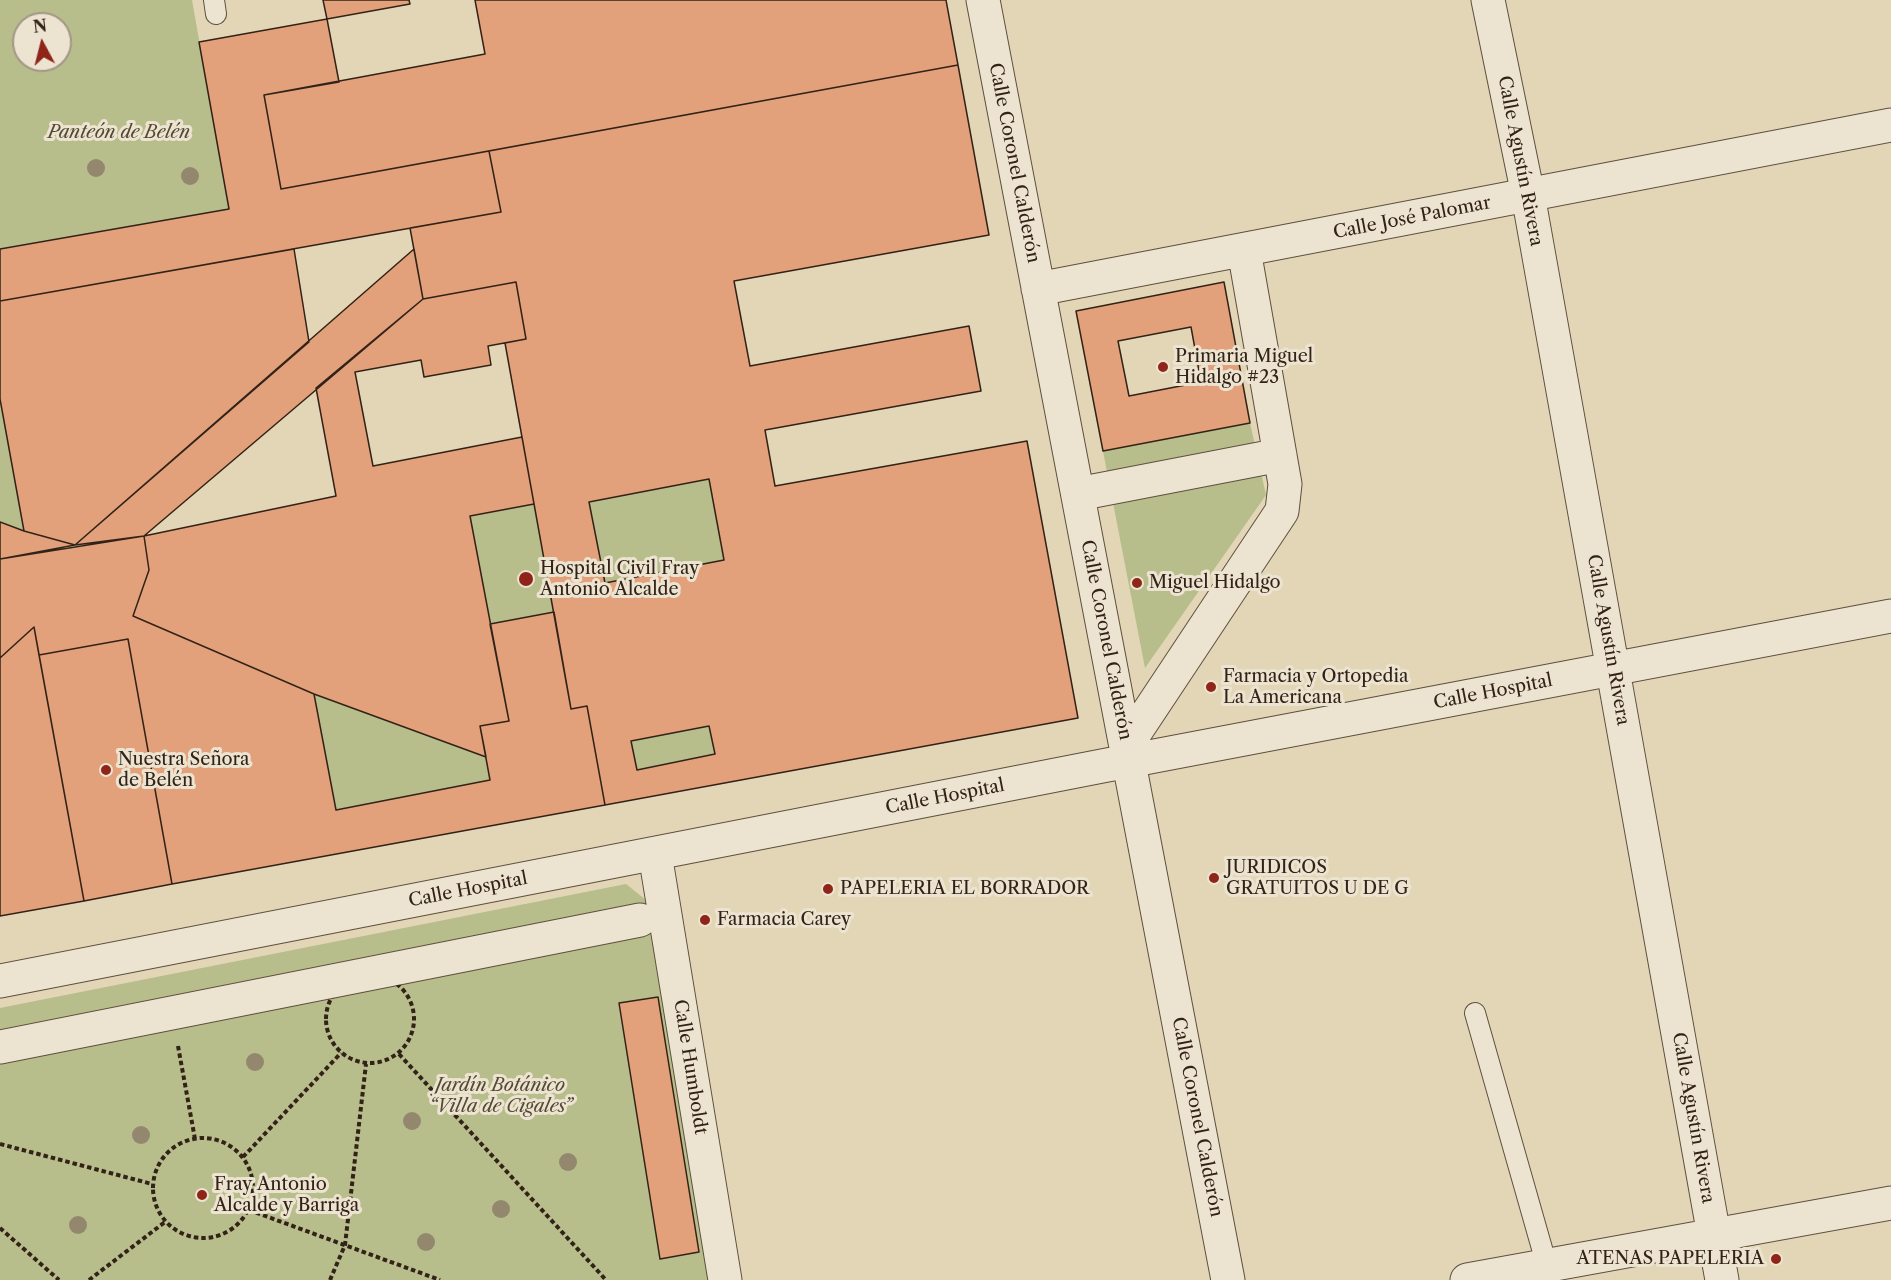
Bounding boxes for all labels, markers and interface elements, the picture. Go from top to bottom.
north arrow [12,12,72,72]
text: N [32,15,48,37]
street label: Calle Coronel Calderón [984,61,1044,265]
street label: Calle Agustín Rivera [1493,74,1547,248]
park label: Panteón de Belén [48,122,190,144]
street label: Calle José Palomar [1331,192,1493,244]
place label: Primaria Miguel Hidalgo #23 [1175,346,1313,388]
marker: Primaria Miguel Hidalgo #23 [1156,360,1170,374]
street label: Calle Coronel Calderón [1076,538,1136,742]
street label: Calle Agustín Rivera [1582,553,1634,727]
place label: Hospital Civil Fray Antonio Alcalde [540,558,699,600]
marker: Hospital Civil Fray Antonio Alcalde [517,570,535,588]
place label: Miguel Hidalgo [1149,572,1281,594]
marker: Miguel Hidalgo [1130,576,1144,590]
place label: Farmacia y Ortopedia La Americana [1223,666,1408,708]
street label: Calle Hospital [1432,670,1554,714]
marker: Farmacia y Ortopedia La Americana [1204,680,1218,694]
place label: Nuestra Señora de Belén [118,749,249,792]
marker: Nuestra Señora de Belén [99,763,113,777]
street label: Calle Hospital [884,775,1006,819]
place label: JURIDICOS GRATUITOS U DE G [1226,857,1409,900]
street label: Calle Hospital [407,868,529,912]
marker: JURIDICOS GRATUITOS U DE G [1207,871,1221,885]
place label: PAPELERIA EL BORRADOR [840,878,1089,900]
marker: PAPELERIA EL BORRADOR [821,882,835,896]
place label: Farmacia Carey [717,909,851,931]
marker: Farmacia Carey [698,913,712,927]
street label: Calle Humboldt [669,998,711,1136]
street label: Calle Coronel Calderón [1167,1015,1227,1219]
street label: Calle Agustín Rivera [1667,1031,1719,1205]
park label: Jardín Botánico “Villa de Cigales” [428,1075,572,1118]
place label: Fray Antonio Alcalde y Barriga [214,1174,359,1216]
marker: Fray Antonio Alcalde y Barriga [195,1188,209,1202]
place label: ATENAS PAPELERIA [1577,1248,1764,1270]
marker: ATENAS PAPELERIA [1769,1252,1783,1266]

